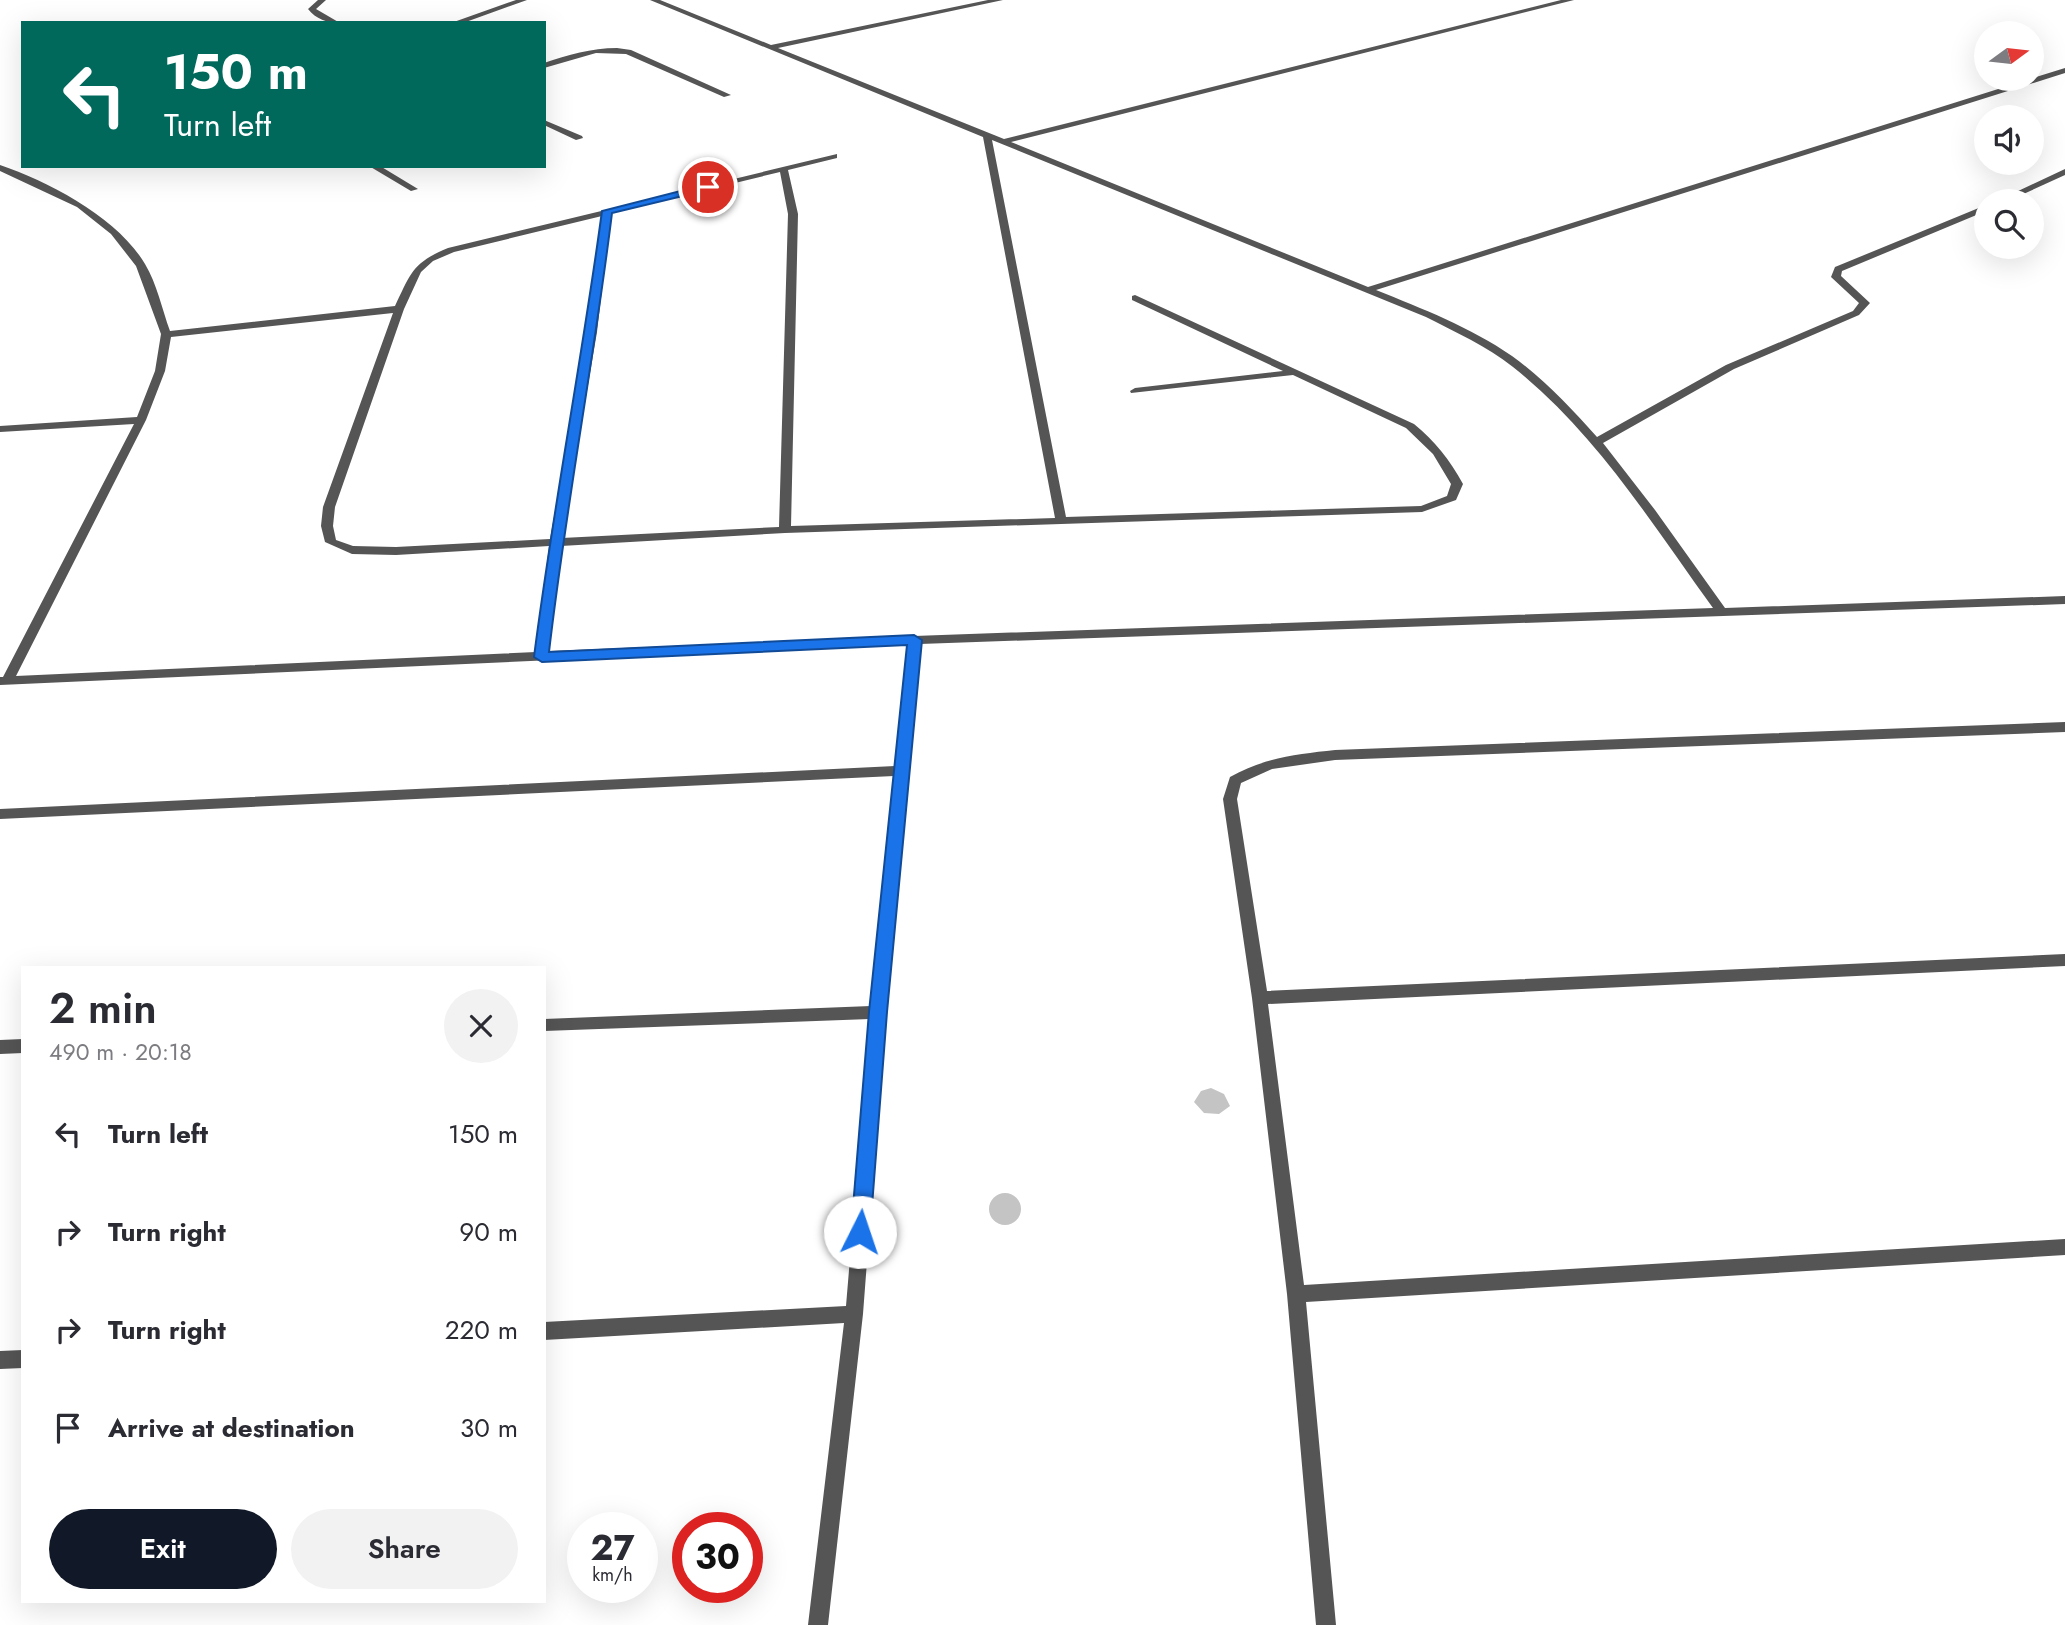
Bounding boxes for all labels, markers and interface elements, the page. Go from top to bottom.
north arrow [1974,21,2044,91]
map controls [1974,21,2044,259]
text: 150 m [164,37,308,107]
icon: left [49,49,140,140]
text: Turn left [164,102,271,148]
button: sound [1974,105,2044,175]
pin [678,157,738,217]
icon: arrive [689,168,727,206]
button: search [1974,189,2044,259]
text: 2 min [49,978,157,1039]
button: close [444,989,518,1063]
text: 490 m · 20:18 [49,1035,192,1069]
icon: left [49,1115,87,1153]
text: Turn left [108,1115,208,1153]
text: 150 m [448,1115,518,1153]
position arrow [823,1195,897,1269]
icon: right [49,1213,87,1251]
text: Turn right [108,1213,226,1251]
text: 90 m [459,1213,518,1251]
icon: right [49,1311,87,1349]
text: Turn right [108,1311,226,1349]
text: 220 m [445,1311,518,1349]
icon: arrive [49,1409,87,1447]
text: Arrive at destination [108,1409,355,1447]
text: 30 m [460,1409,518,1447]
button: Exit [49,1509,277,1589]
button: Share [291,1509,518,1589]
speed limit sign: 30 [672,1512,763,1603]
text: 27 [590,1523,635,1573]
text: km/h [592,1562,633,1588]

